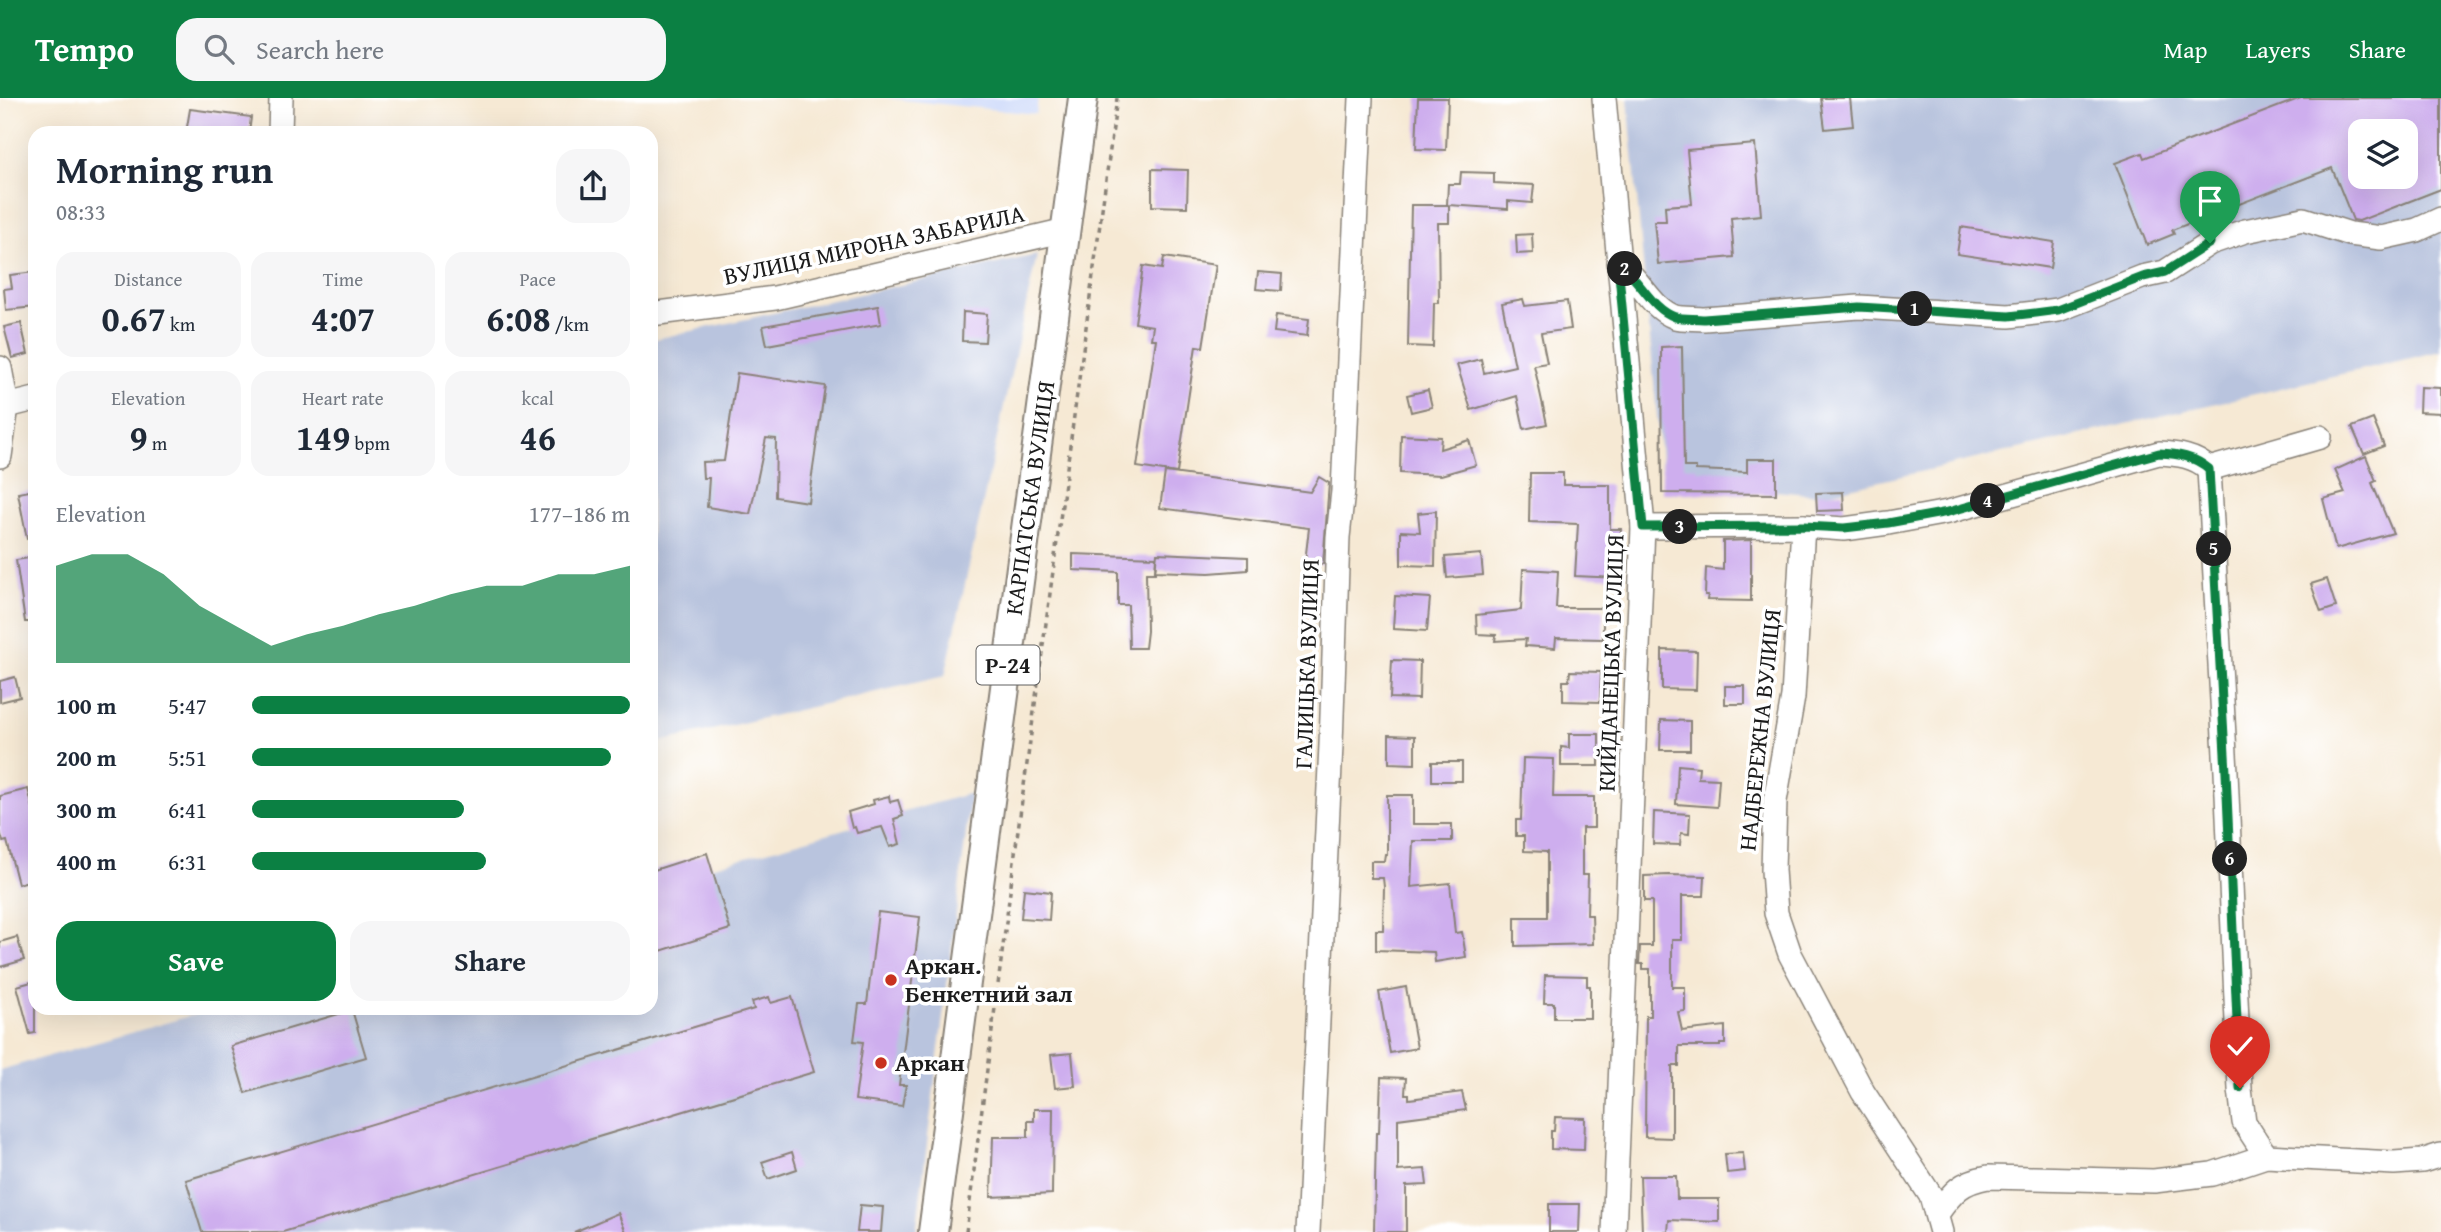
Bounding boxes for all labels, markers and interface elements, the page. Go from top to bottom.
search box [176,18,666,81]
text: Tempo [35,25,134,73]
icon: search [200,30,238,68]
text: Search here [256,30,384,69]
text: Map [2164,32,2207,67]
text: Layers [2245,32,2311,67]
text: Share [2349,32,2406,67]
map controls [2348,119,2418,189]
button: layers [2348,119,2418,189]
text: Morning run [56,141,273,197]
button: share [556,149,630,223]
pin [2180,171,2240,243]
icon: arrive [2191,182,2229,220]
text: 08:33 [56,195,106,228]
street label: ВУЛИЦЯ МИРОНА ЗАБАРИЛА [720,195,1028,294]
pin: 2 [1608,252,1642,286]
text: 2 [1620,254,1629,282]
text: Distance [114,265,182,293]
text: Time [323,265,363,293]
text: Pace [519,265,556,293]
pin: 1 [1898,292,1932,326]
text: 0.67 [102,293,166,344]
text: 4:07 [311,293,375,344]
text: 6:08 [486,293,551,344]
text: 1 [1910,294,1919,322]
text: km [166,310,195,338]
text: /km [551,310,589,338]
street label: КАРПАТСЬКА ВУЛИЦЯ [996,379,1063,617]
text: Elevation [111,384,186,412]
text: Heart rate [302,384,384,412]
text: kcal [521,384,554,412]
text: 9 [129,412,148,463]
text: 149 [296,412,350,463]
text: 46 [520,412,556,463]
text: m [148,429,167,457]
text: bpm [350,429,390,457]
pin: 4 [1970,484,2006,518]
text: 4 [1983,486,1992,514]
text: Elevation [56,497,146,530]
text: 177–186 m [529,497,630,530]
pin: 3 [1662,510,1698,544]
text: 3 [1675,512,1684,540]
pin: 5 [2196,532,2232,566]
street label: КИЙДАНЕЦЬКА ВУЛИЦЯ [1589,534,1632,792]
text: 5 [2209,534,2218,562]
street label: ГАЛИЦЬКА ВУЛИЦЯ [1285,558,1328,770]
street label: НАДБЕРЕЖНА ВУЛИЦЯ [1729,607,1790,853]
road number: Р-24 [976,646,1040,684]
text: 100 m [56,689,117,722]
text: 5:47 [168,689,207,722]
text: 200 m [56,741,117,774]
text: 5:51 [168,741,207,774]
text: 300 m [56,793,117,826]
text: 6:41 [168,793,207,826]
pin: 6 [2212,842,2248,876]
text: 6 [2225,844,2234,872]
text: 400 m [56,845,117,878]
text: 6:31 [168,845,207,878]
button: Save [56,921,336,1001]
button: Share [350,921,630,1001]
place label: Аркан. Бенкетний зал [905,948,1073,1011]
marker: Аркан. Бенкетний зал [883,972,899,988]
pin [2210,1016,2270,1088]
icon: check [2221,1027,2259,1065]
place label: Аркан [895,1045,965,1080]
marker: Аркан [873,1055,889,1071]

